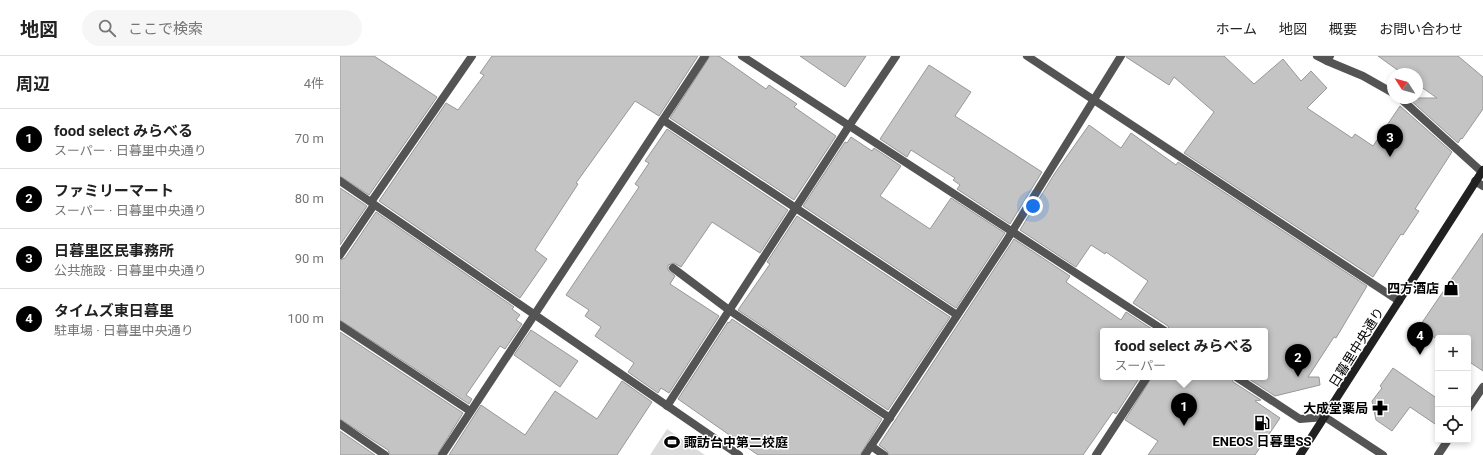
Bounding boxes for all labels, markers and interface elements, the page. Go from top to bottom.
search box [82,10,362,46]
icon: search [96,17,118,39]
text: 地図 [20,18,58,41]
text: ここで検索 [128,20,203,38]
text: ホーム [1215,21,1257,37]
text: 地図 [1279,21,1307,37]
text: 概要 [1329,21,1357,37]
text: お問い合わせ [1379,21,1463,37]
north arrow [1387,68,1423,104]
text: 周辺 [16,74,50,94]
text: 4件 [304,76,324,91]
text: food select みらべる [54,122,193,140]
pin: 3 [1377,124,1403,157]
text: 1 [25,131,33,146]
text: 70 m [295,131,324,146]
text: スーパー · 日暮里中央通り [54,143,207,158]
text: ファミリーマート [54,182,174,200]
text: 2 [25,191,33,206]
text: 80 m [295,191,324,206]
your location [1023,196,1043,216]
text: スーパー · 日暮里中央通り [54,203,207,218]
text: 日暮里区民事務所 [54,242,174,260]
text: 3 [25,251,33,266]
text: 90 m [295,251,324,266]
text: 公共施設 · 日暮里中央通り [54,263,207,278]
shop icon: 四方酒店 [1442,279,1460,297]
place label: 四方酒店 [1387,281,1439,296]
text: タイムズ東日暮里 [54,302,174,320]
street label: 日暮里中央通り [1326,305,1387,390]
text: 4 [25,311,33,326]
text: 100 m [287,311,324,326]
pin: 4 [1407,322,1433,355]
text: 駐車場 · 日暮里中央通り [54,323,194,338]
popup [1100,328,1268,380]
map controls [1435,335,1471,443]
button: + [1435,335,1471,371]
text: food select みらべる [1115,337,1253,355]
pin: 2 [1285,344,1311,377]
text: スーパー [1115,358,1166,373]
button: − [1435,371,1471,407]
pin: 1 [1171,393,1197,426]
pharmacy icon: 大成堂薬局 [1371,399,1389,417]
place label: 大成堂薬局 [1303,401,1368,416]
button: locate [1435,407,1471,443]
fuel station icon: ENEOS 日暮里SS [1253,414,1271,432]
sports icon: 諏訪台中第二校庭 [663,433,681,451]
place label: ENEOS 日暮里SS [1212,434,1312,449]
place label: 諏訪台中第二校庭 [684,435,788,450]

